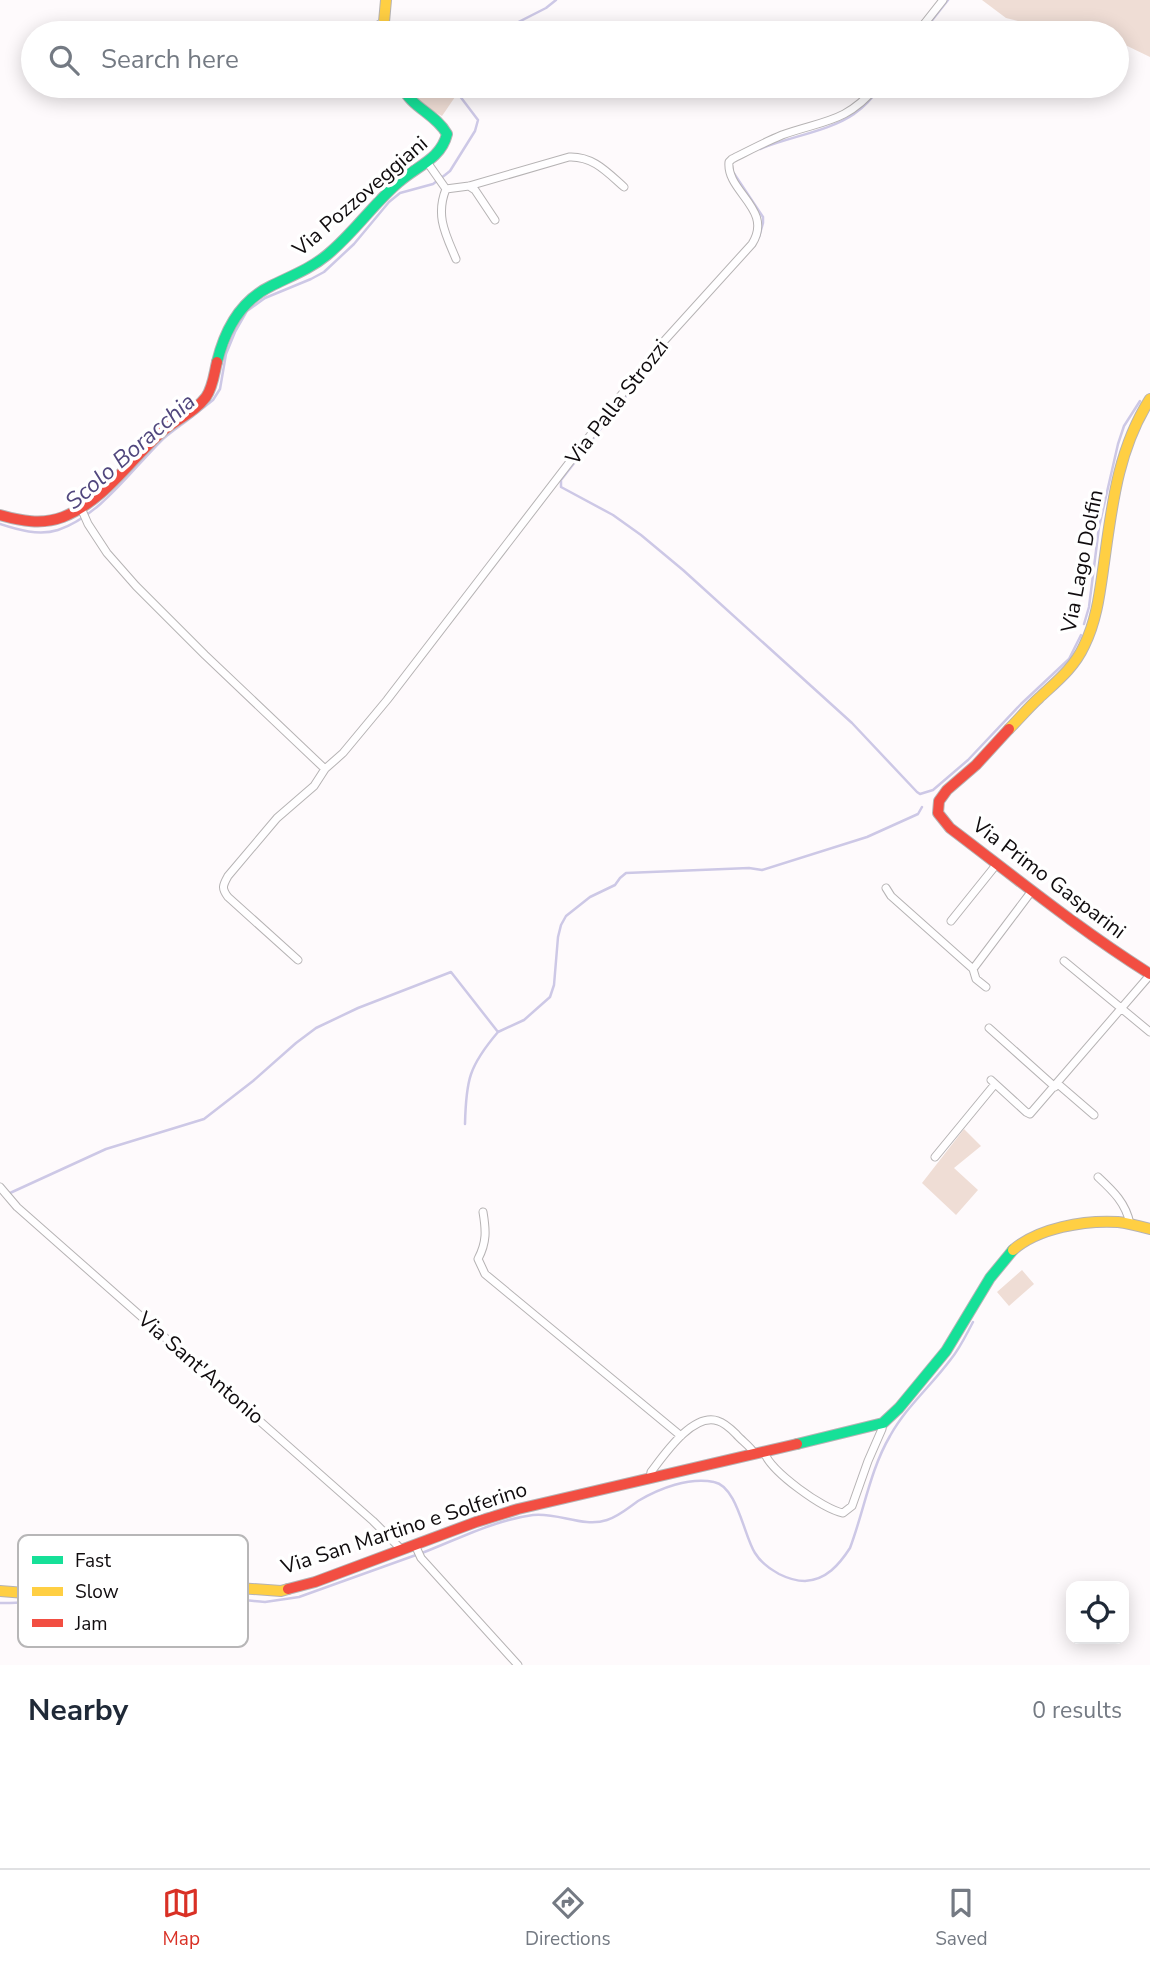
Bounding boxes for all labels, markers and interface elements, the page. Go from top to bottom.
search box [21,21,1129,98]
icon: search [45,41,83,79]
text: Search here [101,42,239,77]
street label: Via Pozzoveggiani [286,130,433,263]
street label: Via Palla Strozzi [558,333,675,471]
water label: Scolo Boracchia [59,386,202,517]
street label: Via Lago Dolfin [1054,487,1110,636]
street label: Via Primo Gasparini [966,810,1131,945]
street label: Via Sant'Antonio [131,1305,270,1431]
street label: Via San Martino e Solferino [277,1475,530,1581]
legend [18,1535,248,1647]
text: Fast [75,1548,111,1574]
text: Slow [75,1579,119,1605]
map controls [1066,1581,1129,1644]
button: locate [1066,1581,1129,1644]
text: Jam [74,1611,108,1637]
text: Nearby [28,1690,128,1731]
text: 0 results [1032,1695,1122,1726]
tab: Map [162,1884,200,1952]
tab: Directions [525,1884,611,1952]
tab: Saved [935,1884,988,1952]

